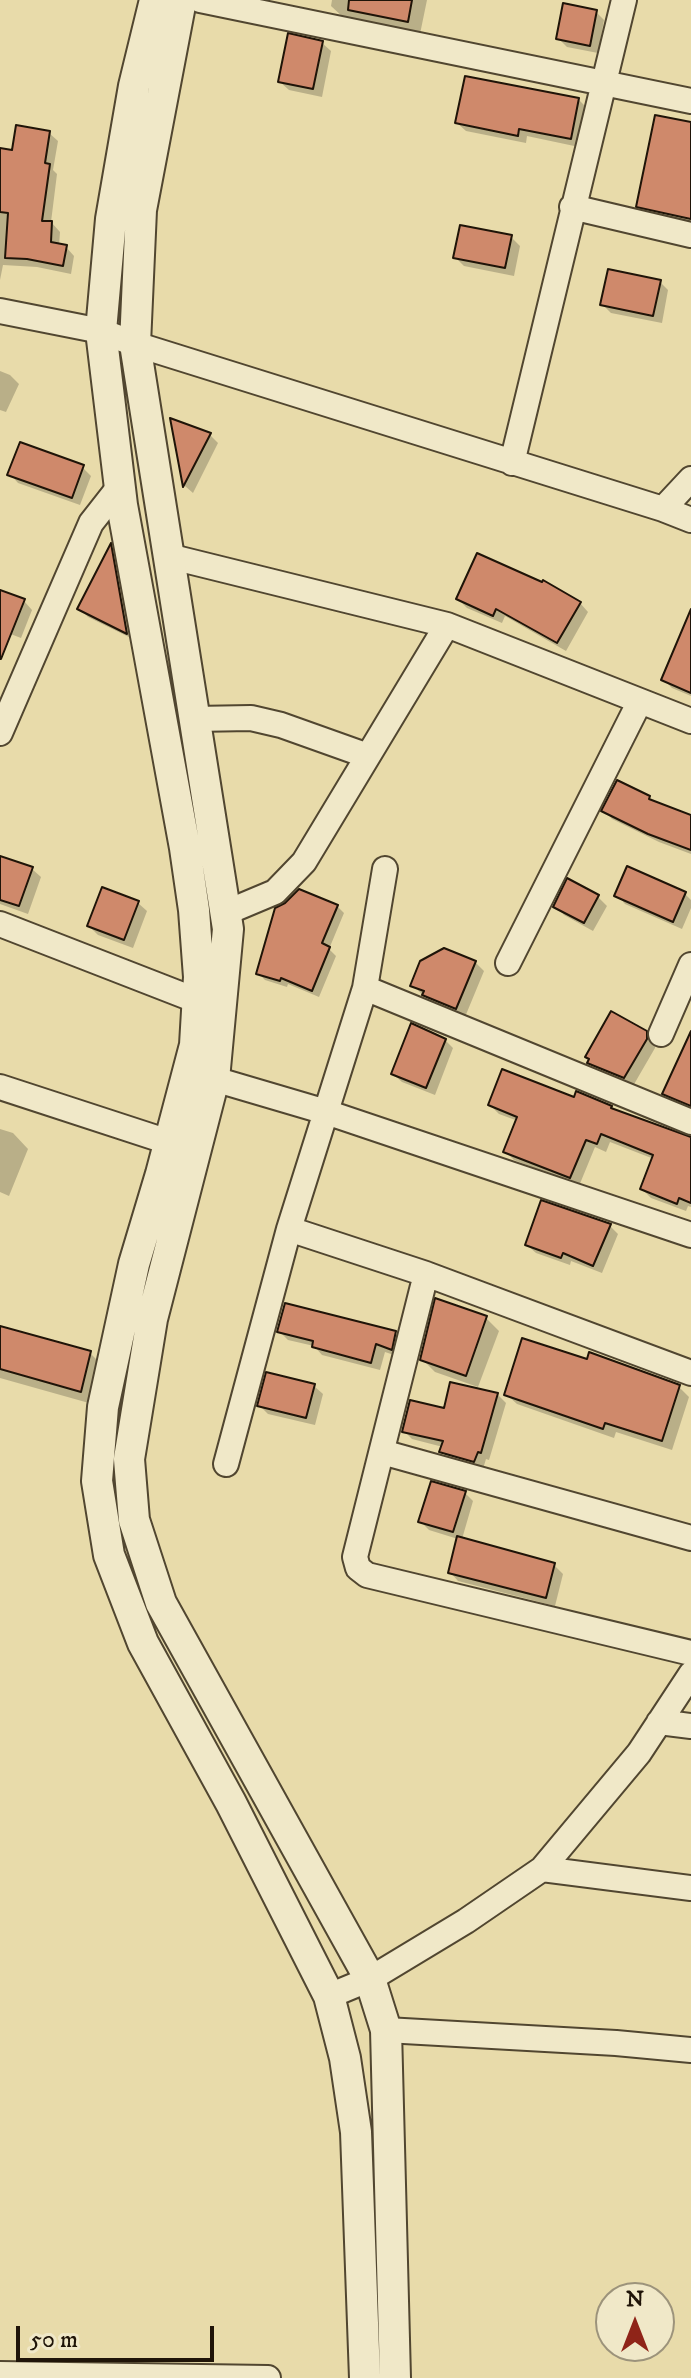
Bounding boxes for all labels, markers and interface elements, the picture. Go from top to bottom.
north arrow [595,2282,675,2362]
text: N [626,2286,644,2313]
scale bar [20,2310,218,2360]
text: 50 m [30,2325,78,2355]

